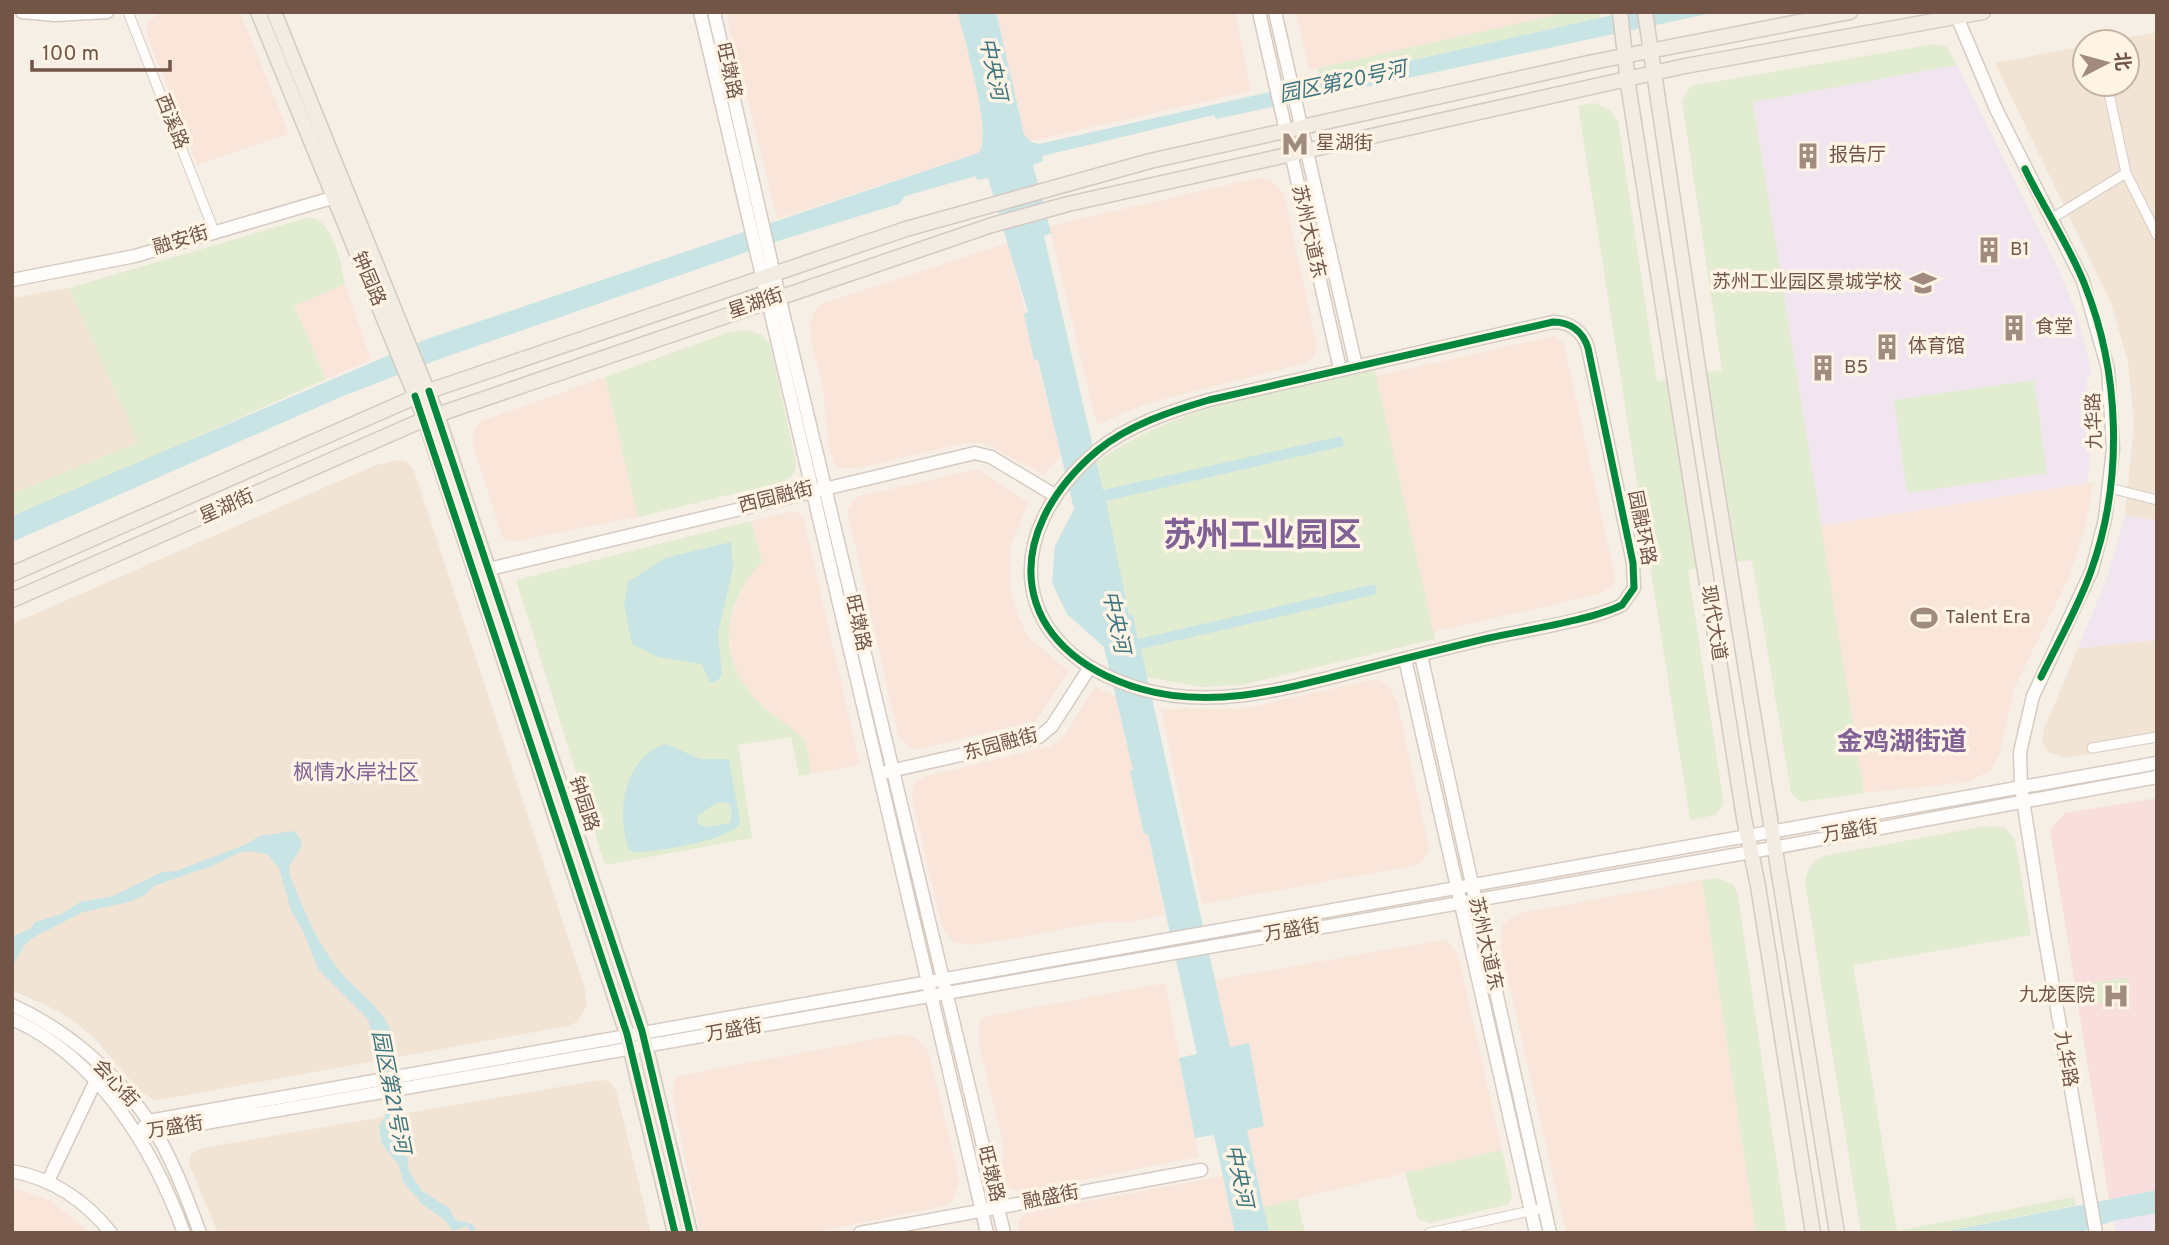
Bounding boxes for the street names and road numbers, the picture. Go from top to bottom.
street label: 旺墩路 [710,41,746,101]
street label: 西溪路 [149,91,193,153]
street label: 苏州大道东 [1286,183,1330,281]
street label: 融安街 [150,221,212,261]
street label: 钟园路 [346,248,390,310]
street label: 星湖街 [725,283,787,325]
street label: 九华路 [2082,392,2108,450]
street label: 西园融街 [736,477,816,519]
street label: 星湖街 [196,484,258,530]
street label: 园融环路 [1622,488,1660,568]
street label: 现代大道 [1695,584,1731,662]
street label: 旺墩路 [839,593,875,653]
street label: 东园融街 [961,724,1041,766]
street label: 钟园路 [563,773,603,835]
street label: 万盛街 [1820,815,1880,849]
street label: 苏州大道东 [1463,895,1507,993]
street label: 万盛街 [1262,914,1322,948]
street label: 万盛街 [704,1014,764,1048]
street label: 九华路 [2048,1029,2082,1089]
street label: 会心街 [87,1055,143,1113]
street label: 万盛街 [145,1112,205,1144]
street label: 旺墩路 [971,1143,1009,1205]
street label: 融盛街 [1021,1181,1081,1215]

